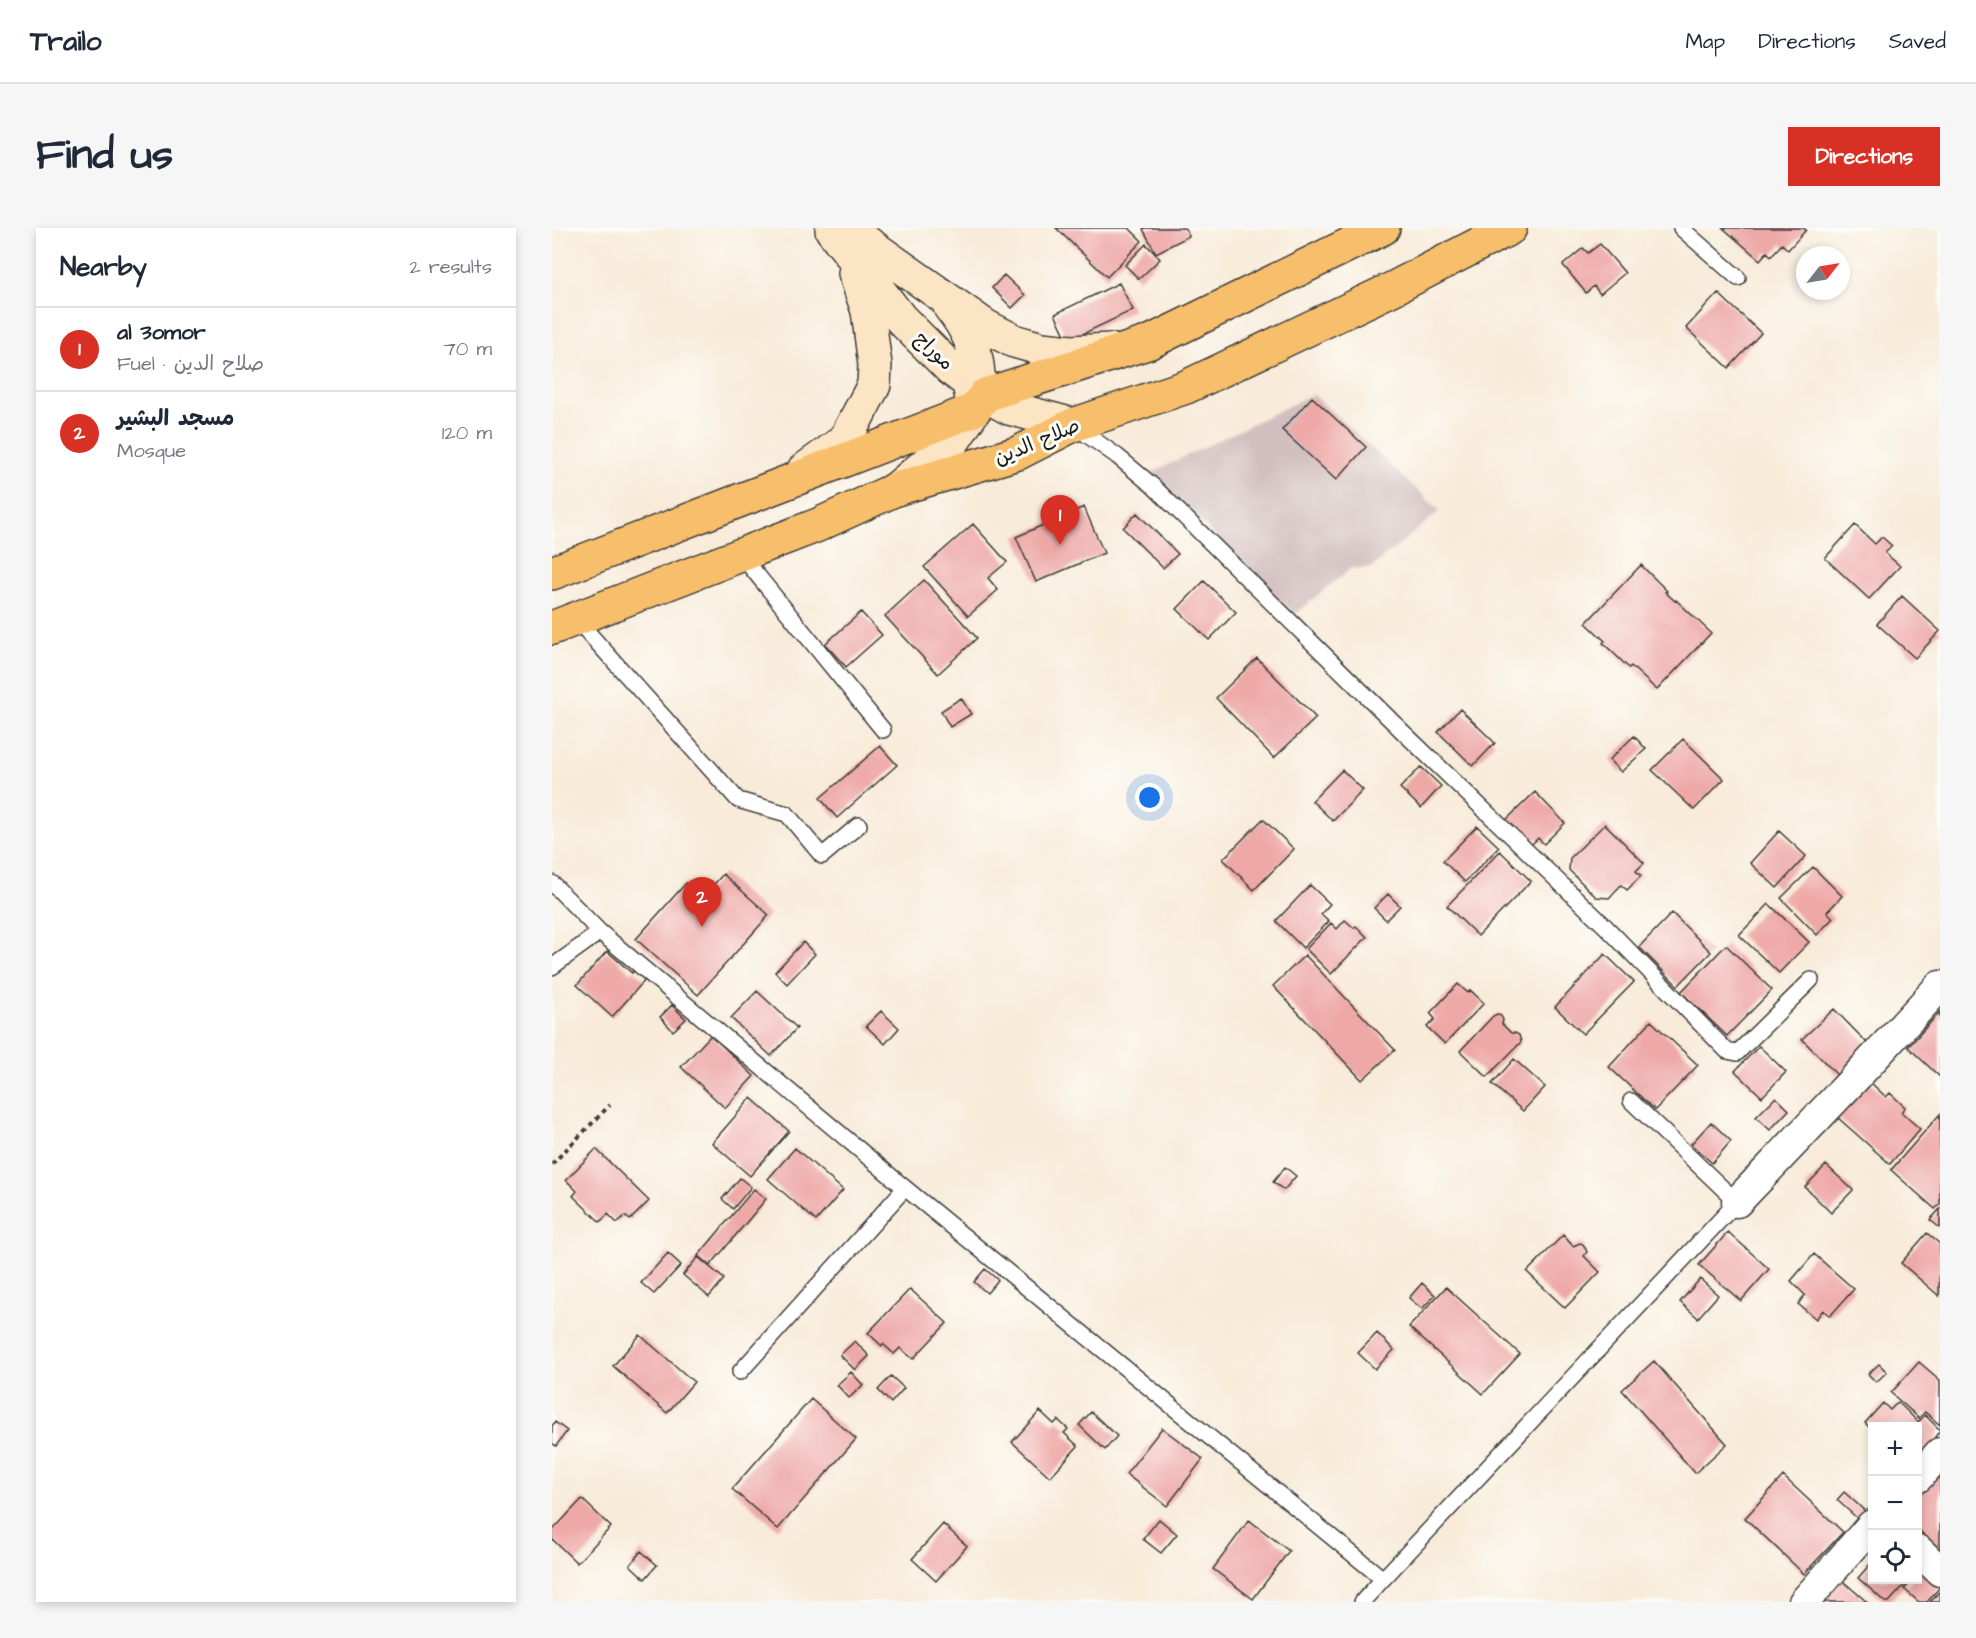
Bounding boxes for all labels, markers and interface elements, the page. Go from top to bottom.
text: Trailo [30,22,102,61]
text: Map [1685,27,1725,56]
text: Directions [1758,27,1856,56]
text: Saved [1889,27,1946,56]
text: Find us [36,127,173,185]
button: Directions [1788,127,1940,186]
north arrow [1796,246,1850,300]
text: Nearby [60,249,147,285]
text: 2 results [409,253,492,281]
text: al 3omor [117,317,206,348]
street label: موراج [908,325,960,377]
text: 1 [78,335,81,363]
text: 70 m [444,335,492,363]
text: Fuel · صلاح الدين [117,350,264,378]
text: مسجد البشير [117,403,234,434]
street label: صلاح الدين [990,411,1084,473]
text: 2 [74,419,85,447]
text: 120 m [442,419,492,447]
text: Mosque [117,437,186,465]
pin: 1 [1040,496,1080,545]
your location [1135,783,1164,812]
pin: 2 [682,878,722,927]
map controls [1868,1422,1922,1584]
button: + [1868,1422,1922,1476]
button: − [1868,1476,1922,1530]
button: locate [1868,1530,1922,1584]

